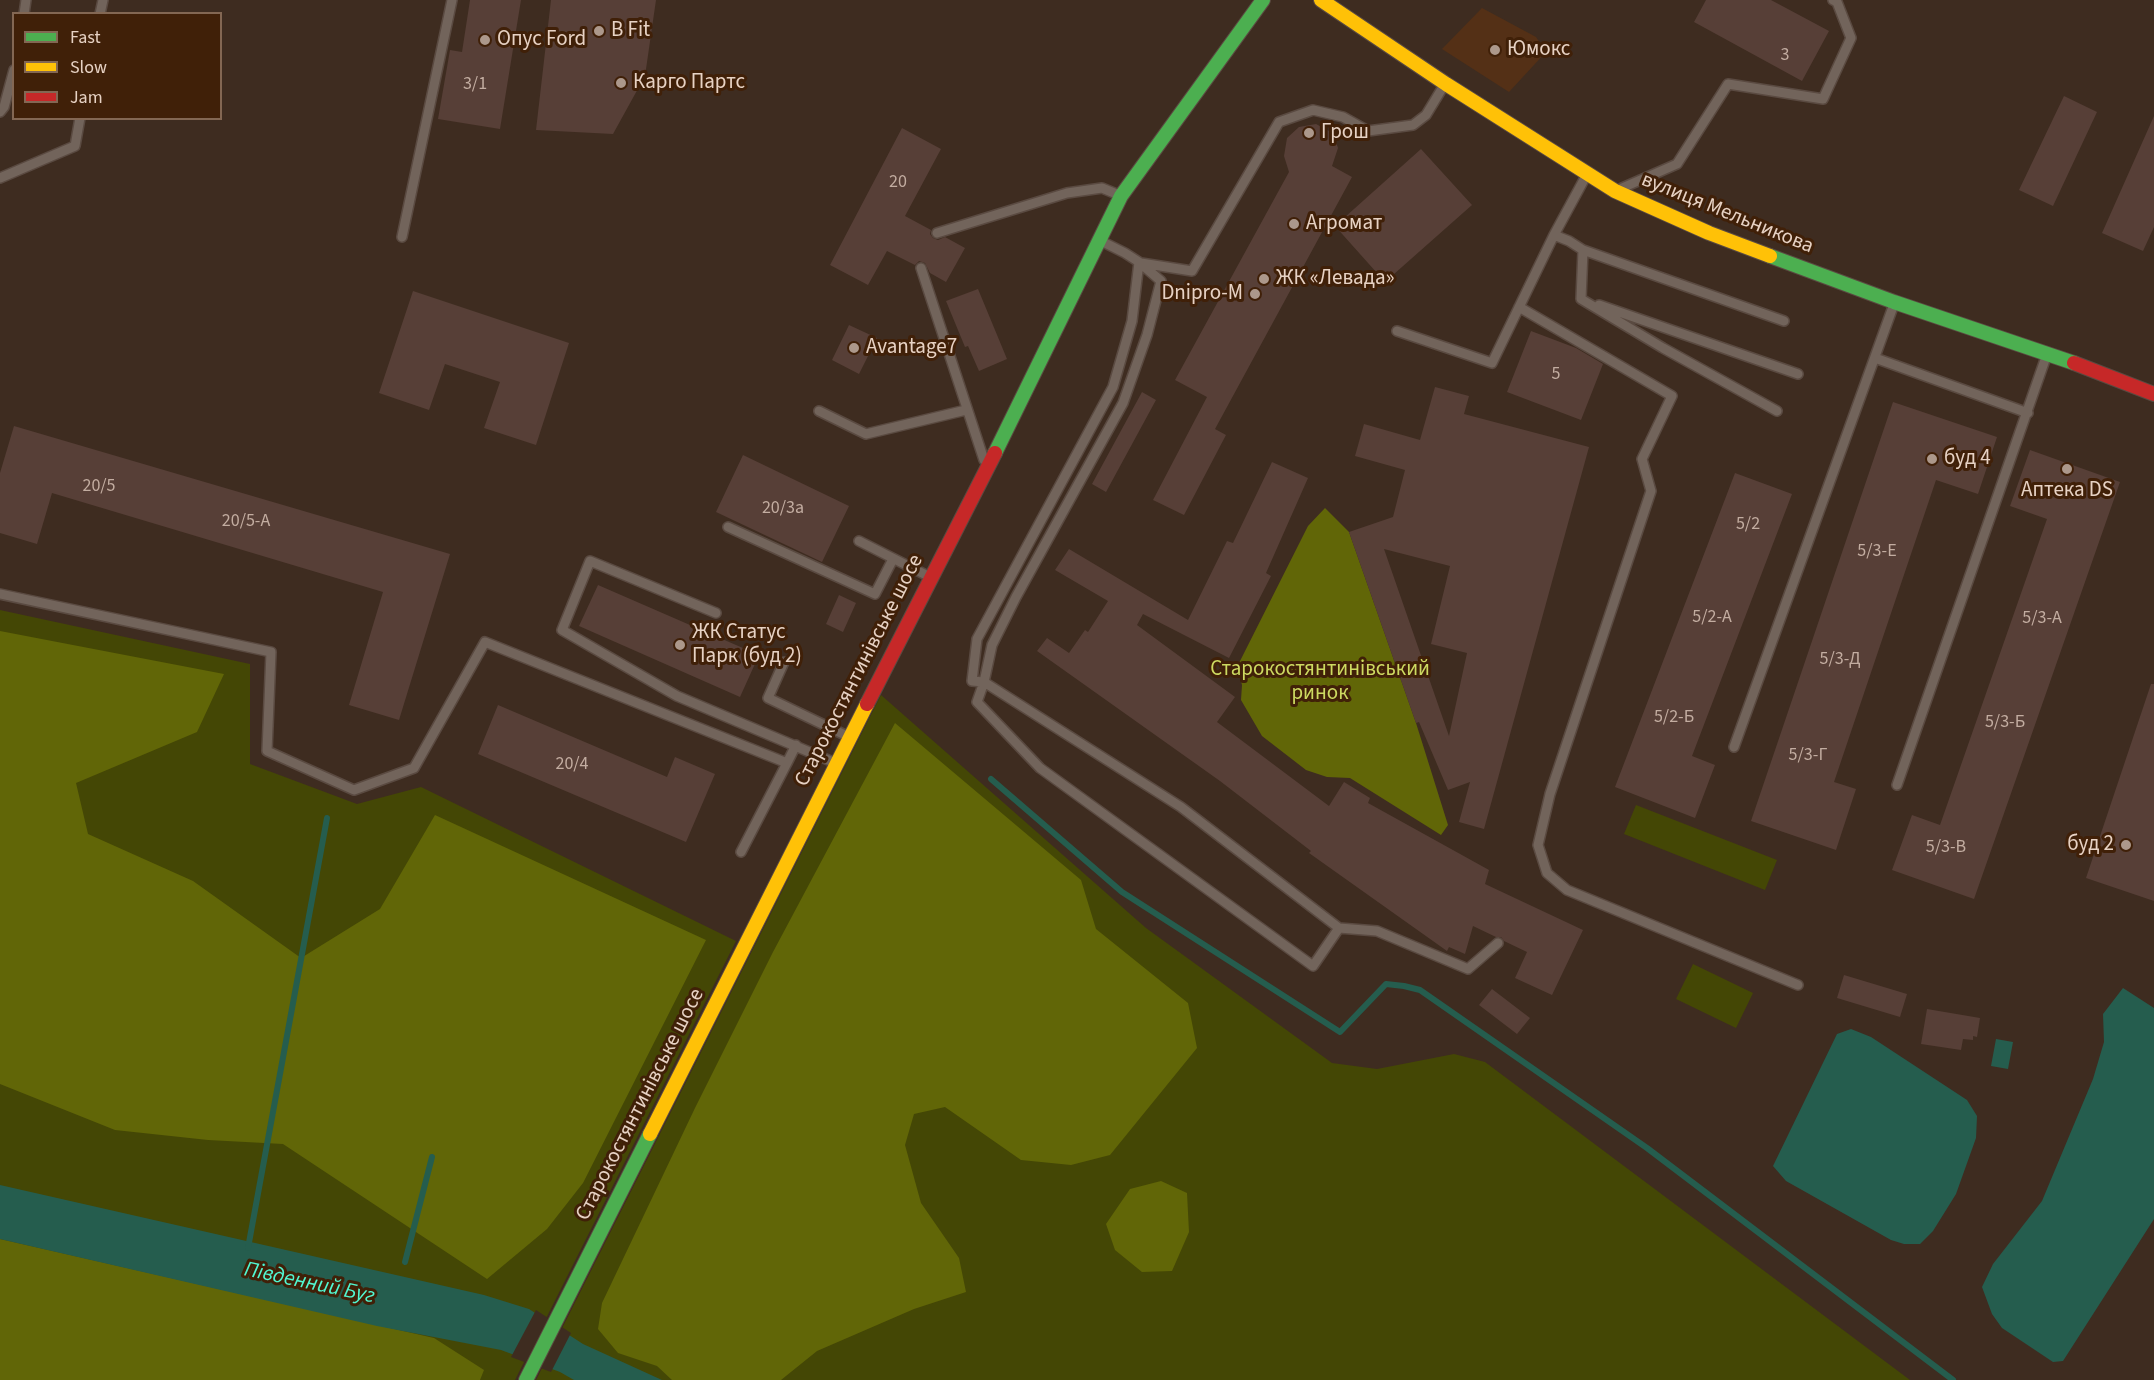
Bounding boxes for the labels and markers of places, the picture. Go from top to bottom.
place label: B Fit [611,18,650,44]
marker: B Fit [592,24,606,38]
place label: Опус Ford [497,27,586,53]
marker: Опус Ford [478,33,492,47]
place label: Юмокс [1507,37,1570,63]
marker: Юмокс [1488,43,1502,57]
place label: Карго Партс [633,70,745,96]
marker: Карго Партс [614,76,628,90]
place label: Грош [1321,120,1369,146]
marker: Грош [1302,126,1316,140]
place label: Агромат [1306,211,1382,237]
marker: Агромат [1287,217,1301,231]
place label: ЖК «Левада» [1276,266,1395,292]
marker: ЖК «Левада» [1257,272,1271,286]
place label: Dnipro-M [1161,281,1243,307]
marker: Dnipro-M [1248,287,1262,301]
place label: Avantage7 [866,335,957,361]
marker: Avantage7 [847,341,861,355]
place label: буд 4 [1944,446,1991,472]
marker: буд 4 [1925,452,1939,466]
marker: Аптека DS [2060,462,2074,476]
place label: Аптека DS [2021,478,2113,504]
place label: ЖК Статус Парк (буд 2) [692,620,802,670]
marker: ЖК Статус Парк (буд 2) [673,638,687,652]
place label: буд 2 [2067,832,2114,858]
marker: буд 2 [2119,838,2133,852]

